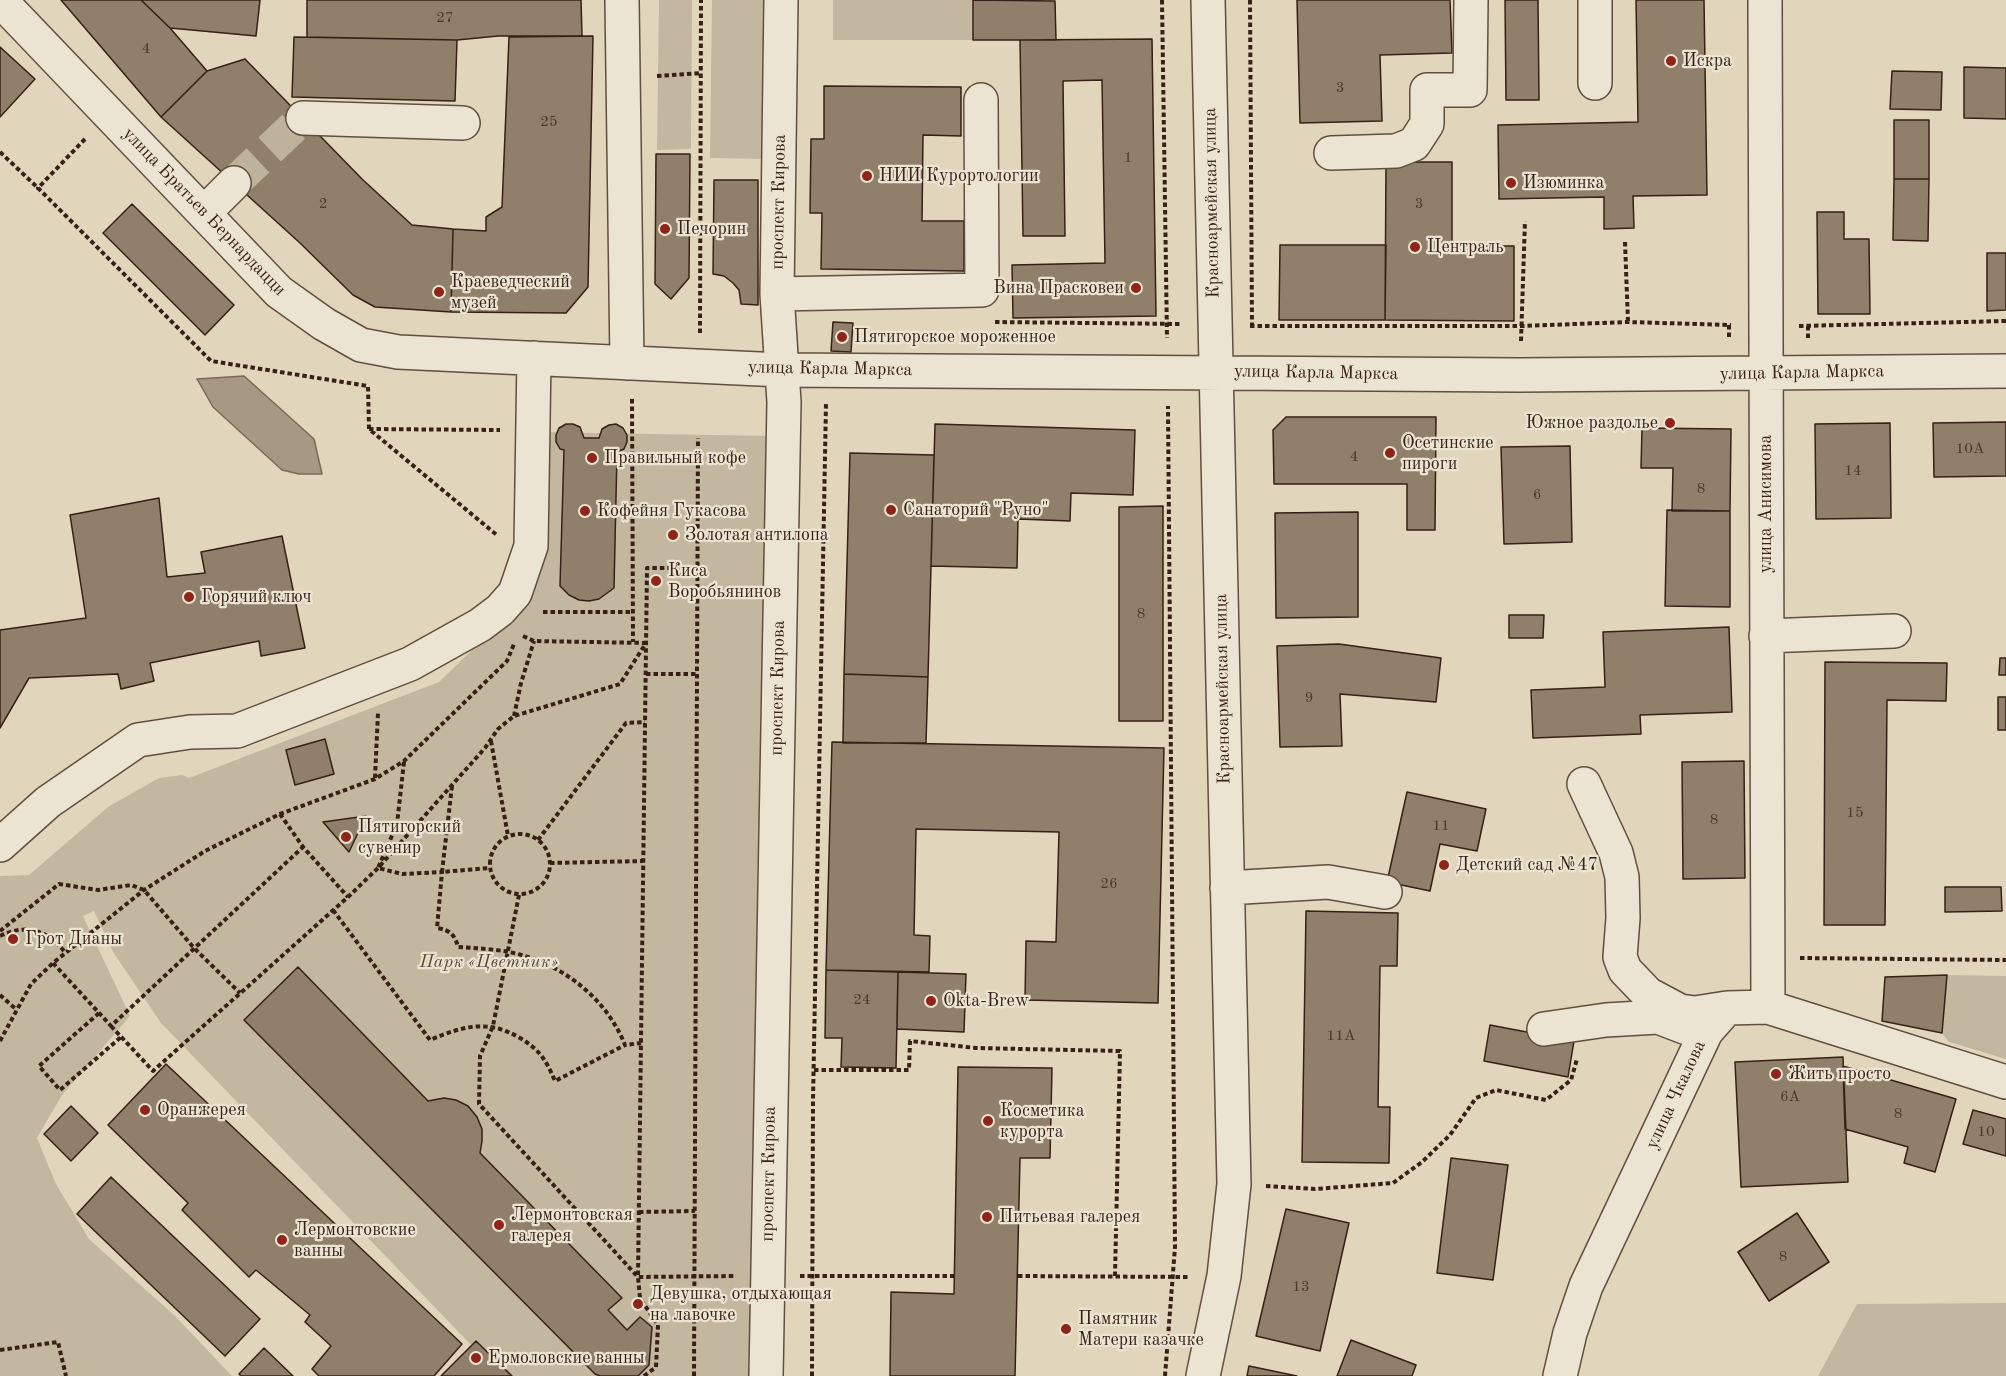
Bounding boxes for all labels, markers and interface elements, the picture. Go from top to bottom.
house number: 27 [436,9,454,27]
house number: 4 [142,40,150,58]
place label: Искра [1683,50,1732,72]
marker: Искра [1664,54,1678,68]
house number: 3 [1336,79,1344,97]
street label: Красноармейская улица [1200,107,1224,299]
house number: 25 [540,113,558,131]
street label: улица Братьев Бернардацци [118,123,290,301]
street label: проспект Кирова [767,134,791,270]
house number: 1 [1124,149,1132,167]
place label: НИИ Курортологии [879,165,1039,187]
marker: НИИ Курортологии [860,169,874,183]
place label: Изюминка [1523,172,1604,194]
marker: Изюминка [1504,176,1518,190]
house number: 2 [319,195,327,213]
house number: 3 [1415,195,1423,213]
place label: Печорин [677,218,746,240]
marker: Печорин [658,222,672,236]
place label: Централь [1427,236,1504,258]
marker: Централь [1408,240,1422,254]
place label: Краеведческий музей [451,271,570,314]
place label: Вина Прасковеи [993,277,1124,299]
marker: Вина Прасковеи [1129,281,1143,295]
marker: Краеведческий музей [432,285,446,299]
place label: Пятигорское мороженное [854,326,1056,348]
marker: Пятигорское мороженное [835,330,849,344]
street label: улица Карла Маркса [748,357,912,381]
street label: улица Карла Маркса [1234,361,1398,385]
street label: улица Карла Маркса [1720,361,1884,385]
place label: Южное раздолье [1525,412,1658,434]
marker: Южное раздолье [1663,416,1677,430]
place label: Осетинские пироги [1402,432,1494,474]
street label: улица Анисимова [1755,435,1777,573]
house number: 10А [1956,440,1984,458]
marker: Осетинские пироги [1383,446,1397,460]
place label: Правильный кофе [604,447,746,469]
house number: 4 [1350,448,1358,466]
marker: Правильный кофе [585,451,599,465]
house number: 14 [1844,462,1862,480]
house number: 8 [1697,480,1705,498]
house number: 6 [1533,486,1541,504]
place label: Санаторий "Руно" [903,499,1049,521]
place label: Кофейня Гукасова [597,500,747,522]
marker: Санаторий "Руно" [884,503,898,517]
marker: Кофейня Гукасова [578,504,592,518]
place label: Золотая антилопа [685,524,829,546]
marker: Золотая антилопа [666,528,680,542]
place label: Киса Воробьянинов [668,560,781,602]
marker: Киса Воробьянинов [649,574,663,588]
place label: Горячий ключ [201,586,311,608]
marker: Горячий ключ [182,590,196,604]
street label: Красноармейская улица [1211,593,1235,785]
house number: 8 [1137,605,1145,623]
street label: проспект Кирова [766,620,790,756]
house number: 9 [1305,689,1313,707]
house number: 15 [1846,804,1864,822]
house number: 8 [1710,811,1718,829]
place label: Пятигорский сувенир [358,816,461,858]
house number: 11 [1432,817,1450,835]
marker: Пятигорский сувенир [339,830,353,844]
place label: Детский сад №47 [1456,854,1598,876]
marker: Детский сад №47 [1437,858,1451,872]
house number: 26 [1100,875,1118,893]
place label: Грот Дианы [25,928,122,950]
marker: Грот Дианы [6,932,20,946]
park label: Парк «Цветник» [420,951,558,973]
place label: Okta-Brew [943,990,1029,1012]
house number: 24 [853,991,871,1009]
marker: Okta-Brew [924,994,938,1008]
house number: 11А [1327,1027,1355,1045]
street label: улица Чкалова [1641,1037,1711,1153]
place label: Жить просто [1788,1063,1891,1085]
marker: Жить просто [1769,1067,1783,1081]
house number: 6А [1780,1088,1800,1106]
place label: Оранжерея [157,1099,246,1121]
place label: Косметика курорта [1000,1100,1085,1142]
marker: Оранжерея [138,1103,152,1117]
house number: 8 [1894,1105,1902,1123]
street label: проспект Кирова [757,1106,781,1242]
marker: Косметика курорта [981,1114,995,1128]
house number: 10 [1977,1123,1995,1141]
place label: Лермонтовская галерея [511,1204,633,1246]
place label: Питьевая галерея [999,1206,1140,1228]
marker: Питьевая галерея [980,1210,994,1224]
marker: Лермонтовская галерея [492,1218,506,1232]
place label: Лермонтовские ванны [294,1219,416,1262]
marker: Лермонтовские ванны [275,1233,289,1247]
house number: 8 [1779,1248,1787,1266]
house number: 13 [1292,1278,1310,1296]
place label: Девушка, отдыхающая на лавочке [650,1283,832,1326]
marker: Девушка, отдыхающая на лавочке [631,1297,645,1311]
place label: Памятник Матери казачке [1078,1308,1204,1350]
marker: Памятник Матери казачке [1059,1322,1073,1336]
place label: Ермоловские ванны [488,1347,645,1369]
marker: Ермоловские ванны [469,1351,483,1365]

